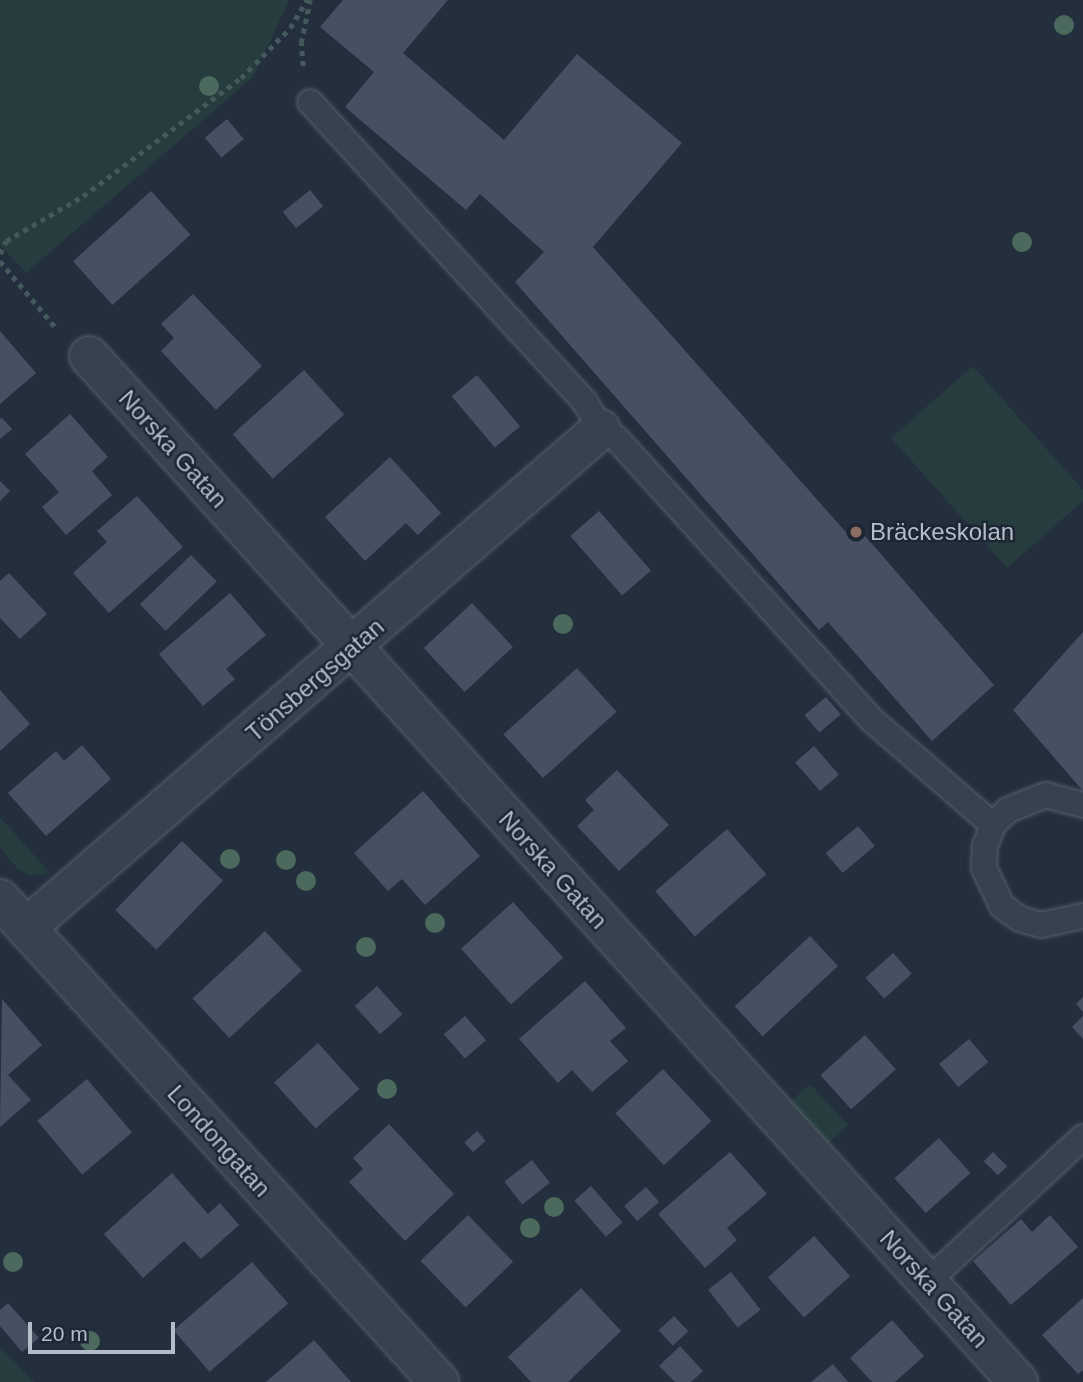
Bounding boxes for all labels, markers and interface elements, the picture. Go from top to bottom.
street label: Norska Gatan [113,384,233,514]
place label: Bräckeskolan [870,518,1014,546]
marker: Bräckeskolan [848,524,864,540]
street label: Tönsbergsgatan [240,612,390,748]
street label: Norska Gatan [493,805,613,935]
street label: Londongatan [161,1079,277,1203]
street label: Norska Gatan [874,1224,994,1354]
scale bar [32,1308,178,1352]
text: 20 m [41,1322,88,1345]

